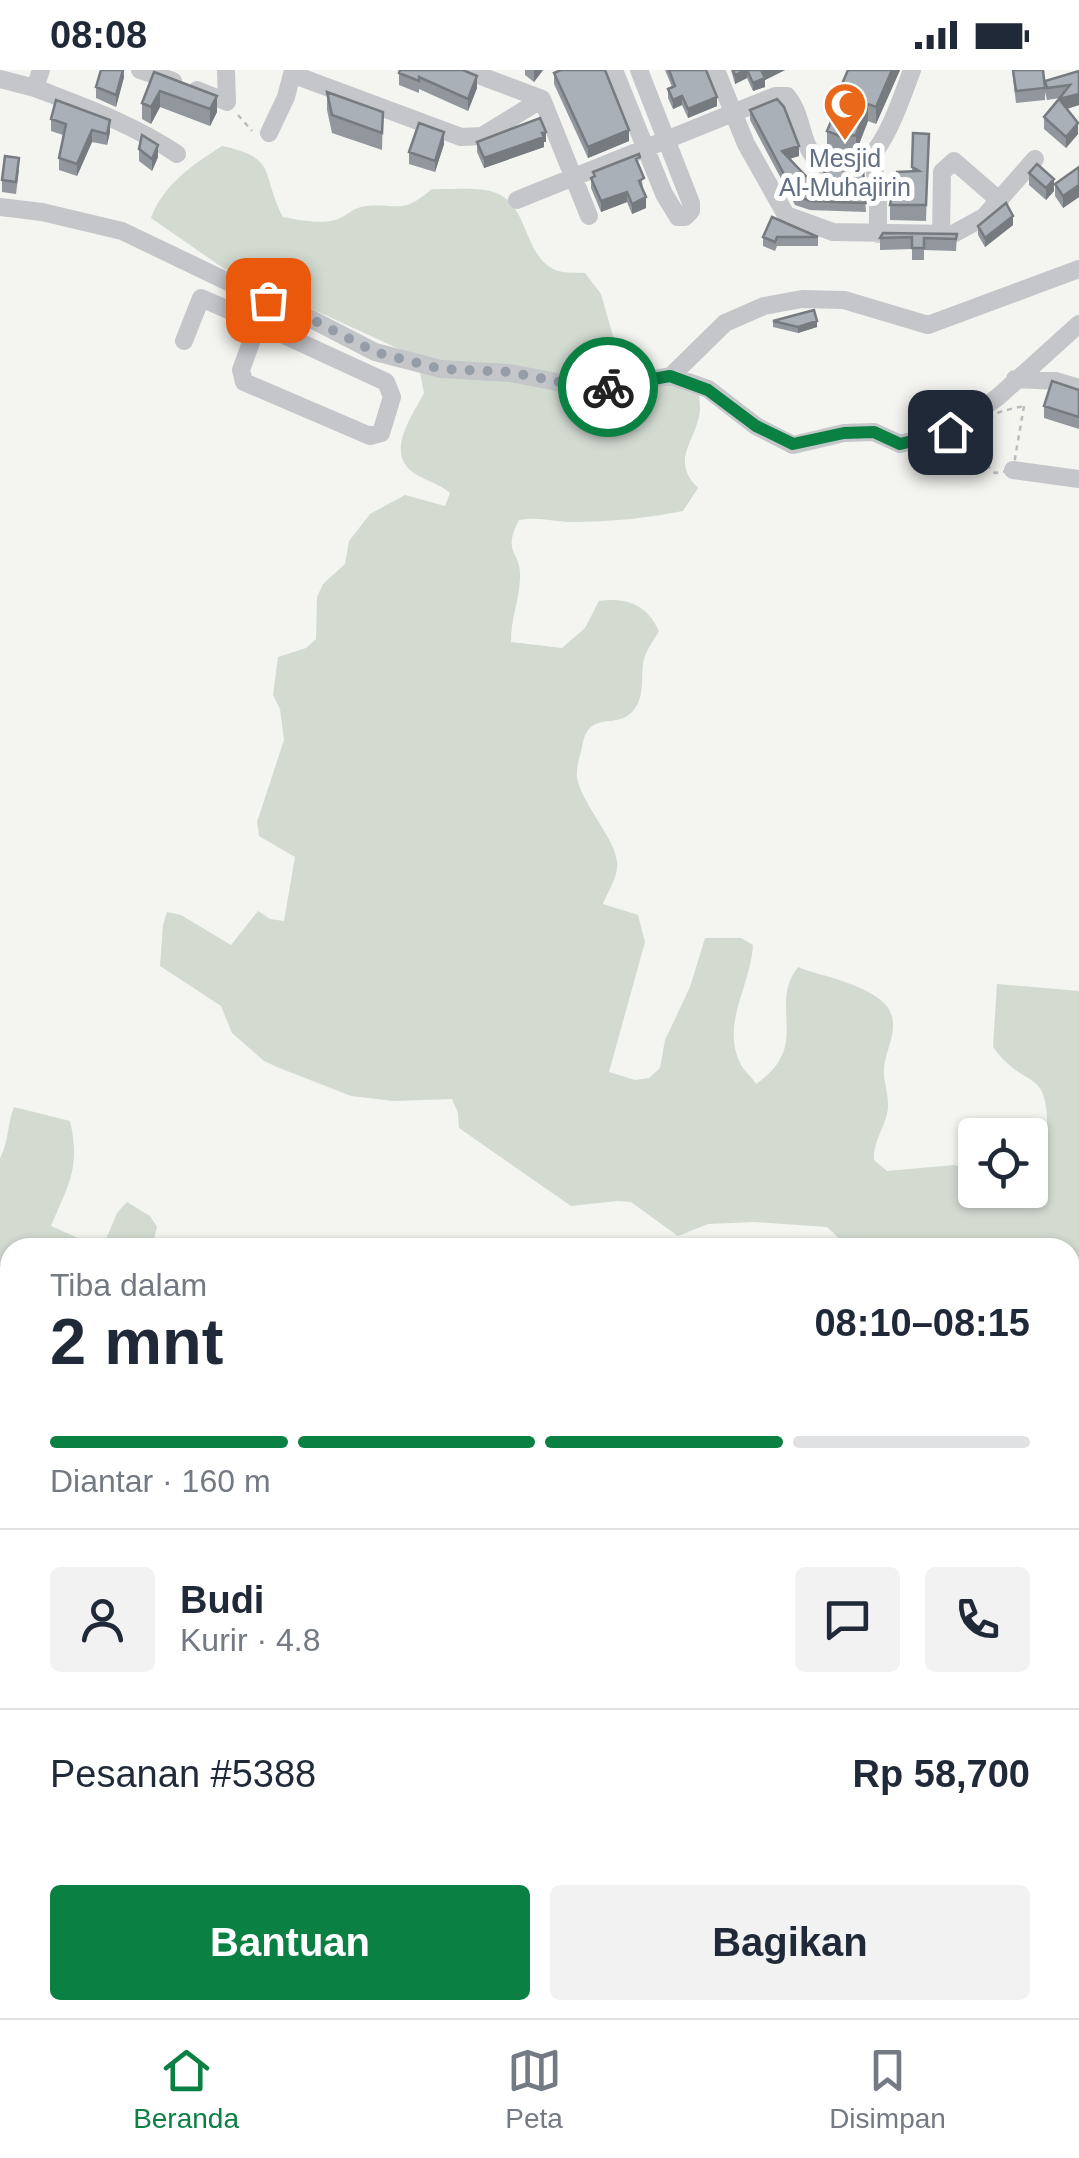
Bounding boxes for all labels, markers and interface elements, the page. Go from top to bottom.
text: 08:08 [50,14,147,56]
mosque icon: Mesjid Al-Muhajirin [822,81,868,142]
place label: Mesjid Al-Muhajirin [779,144,911,201]
pin [226,258,311,343]
icon: bag [241,273,296,328]
courier [558,337,658,437]
icon: bike [581,360,636,415]
pin [908,390,993,475]
icon: home [923,405,978,460]
map controls [958,1118,1048,1208]
button: locate [958,1118,1048,1208]
text: Tiba dalam [50,1267,207,1303]
text: 08:10–08:15 [814,1302,1030,1344]
text: 2 mnt [50,1305,223,1378]
text: Diantar · 160 m [50,1463,271,1499]
button: person [50,1567,155,1672]
button: chat [795,1567,900,1672]
button: phone [925,1567,1030,1672]
text: Budi [180,1579,264,1621]
text: Kurir · 4.8 [180,1622,320,1658]
text: Pesanan #5388 [50,1753,316,1795]
text: Rp 58,700 [853,1753,1030,1795]
button: Bantuan [50,1885,530,2000]
button: Bagikan [550,1885,1030,2000]
tab: Beranda [133,2043,239,2135]
tab: Peta [505,2043,563,2135]
tab: Disimpan [829,2043,946,2135]

